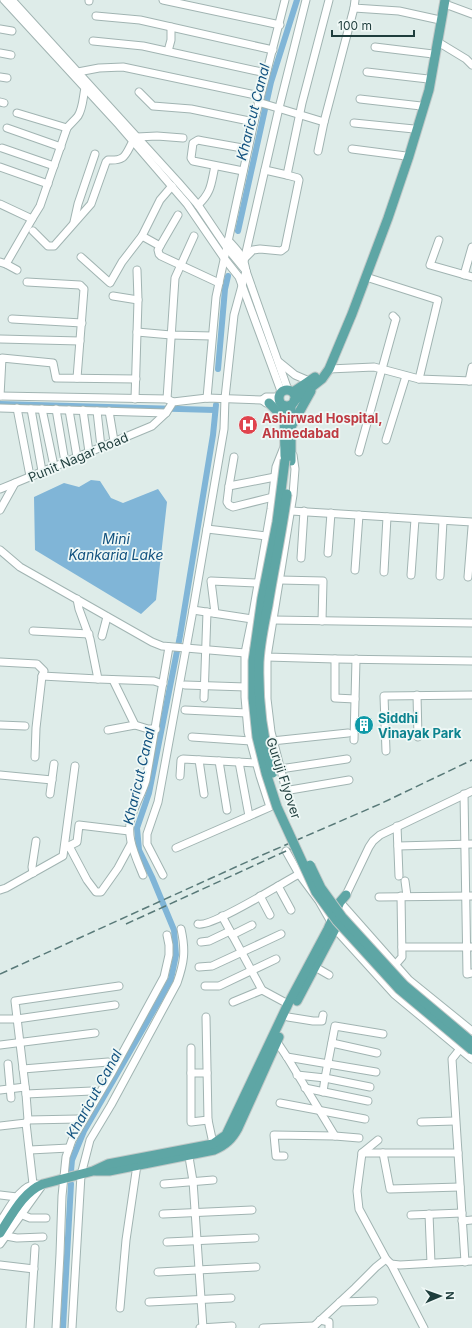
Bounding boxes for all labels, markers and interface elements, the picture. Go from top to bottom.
scale bar [332,12,414,38]
text: 100 m [338,18,372,33]
water label: Kharicut Canal [232,61,273,162]
place label: Ashirwad Hospital, Ahmedabad [262,410,383,441]
hospital icon: Ashirwad Hospital, Ahmedabad [237,414,259,436]
street label: Punit Nagar Road [26,429,130,485]
water label: Mini Kankaria Lake [68,530,164,563]
place label: Siddhi Vinayak Park [378,710,462,741]
building icon: Siddhi Vinayak Park [353,714,375,736]
water label: Kharicut Canal [119,725,158,826]
street label: Guruji Flyover [263,735,305,821]
water label: Kharicut Canal [62,1046,125,1141]
north arrow [420,1276,460,1316]
text: N [443,1291,457,1300]

